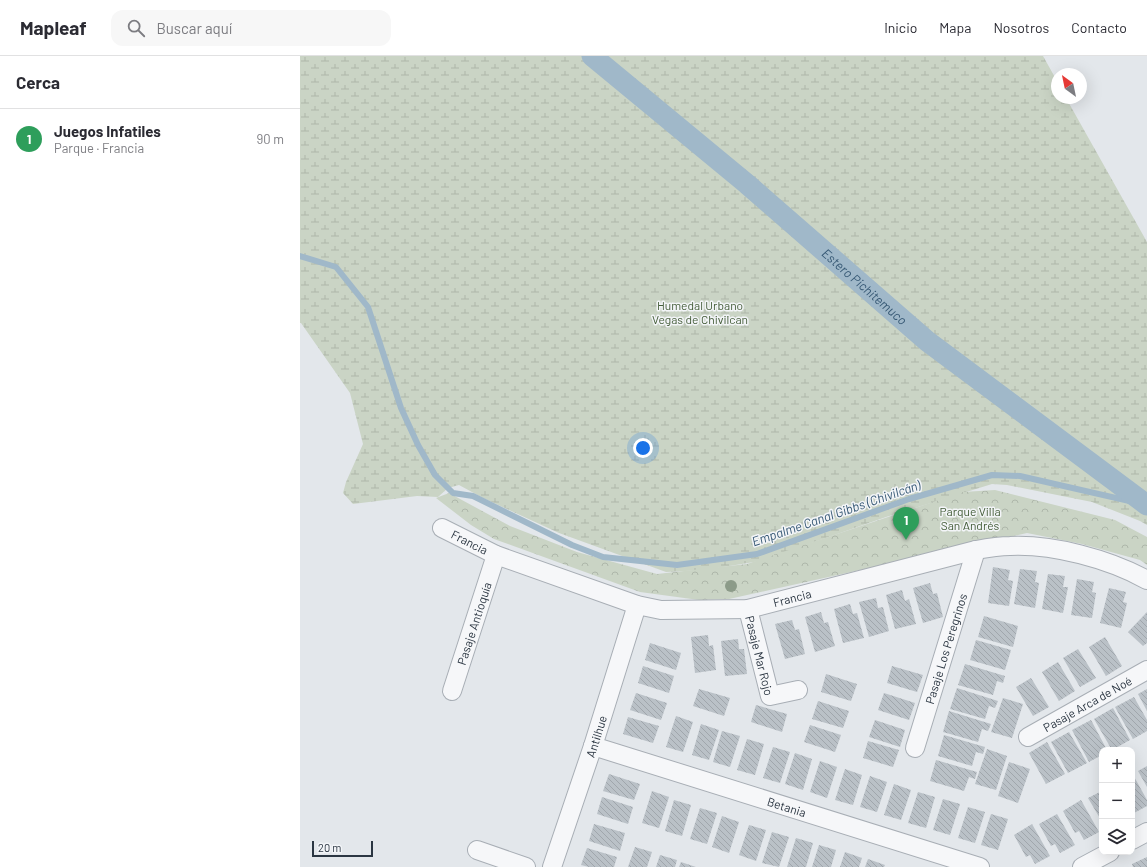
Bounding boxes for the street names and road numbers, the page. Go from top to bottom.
street label: Francia [449,527,490,557]
street label: Pasaje Antioquía [454,580,494,667]
street label: Francia [771,586,813,609]
street label: Pasaje Los Peregrinos [922,591,969,706]
street label: Pasaje Mar Rojo [743,614,777,697]
street label: Pasaje Arca de Noé [1040,673,1134,734]
street label: Antilhue [583,713,609,759]
street label: Betania [766,794,808,819]

